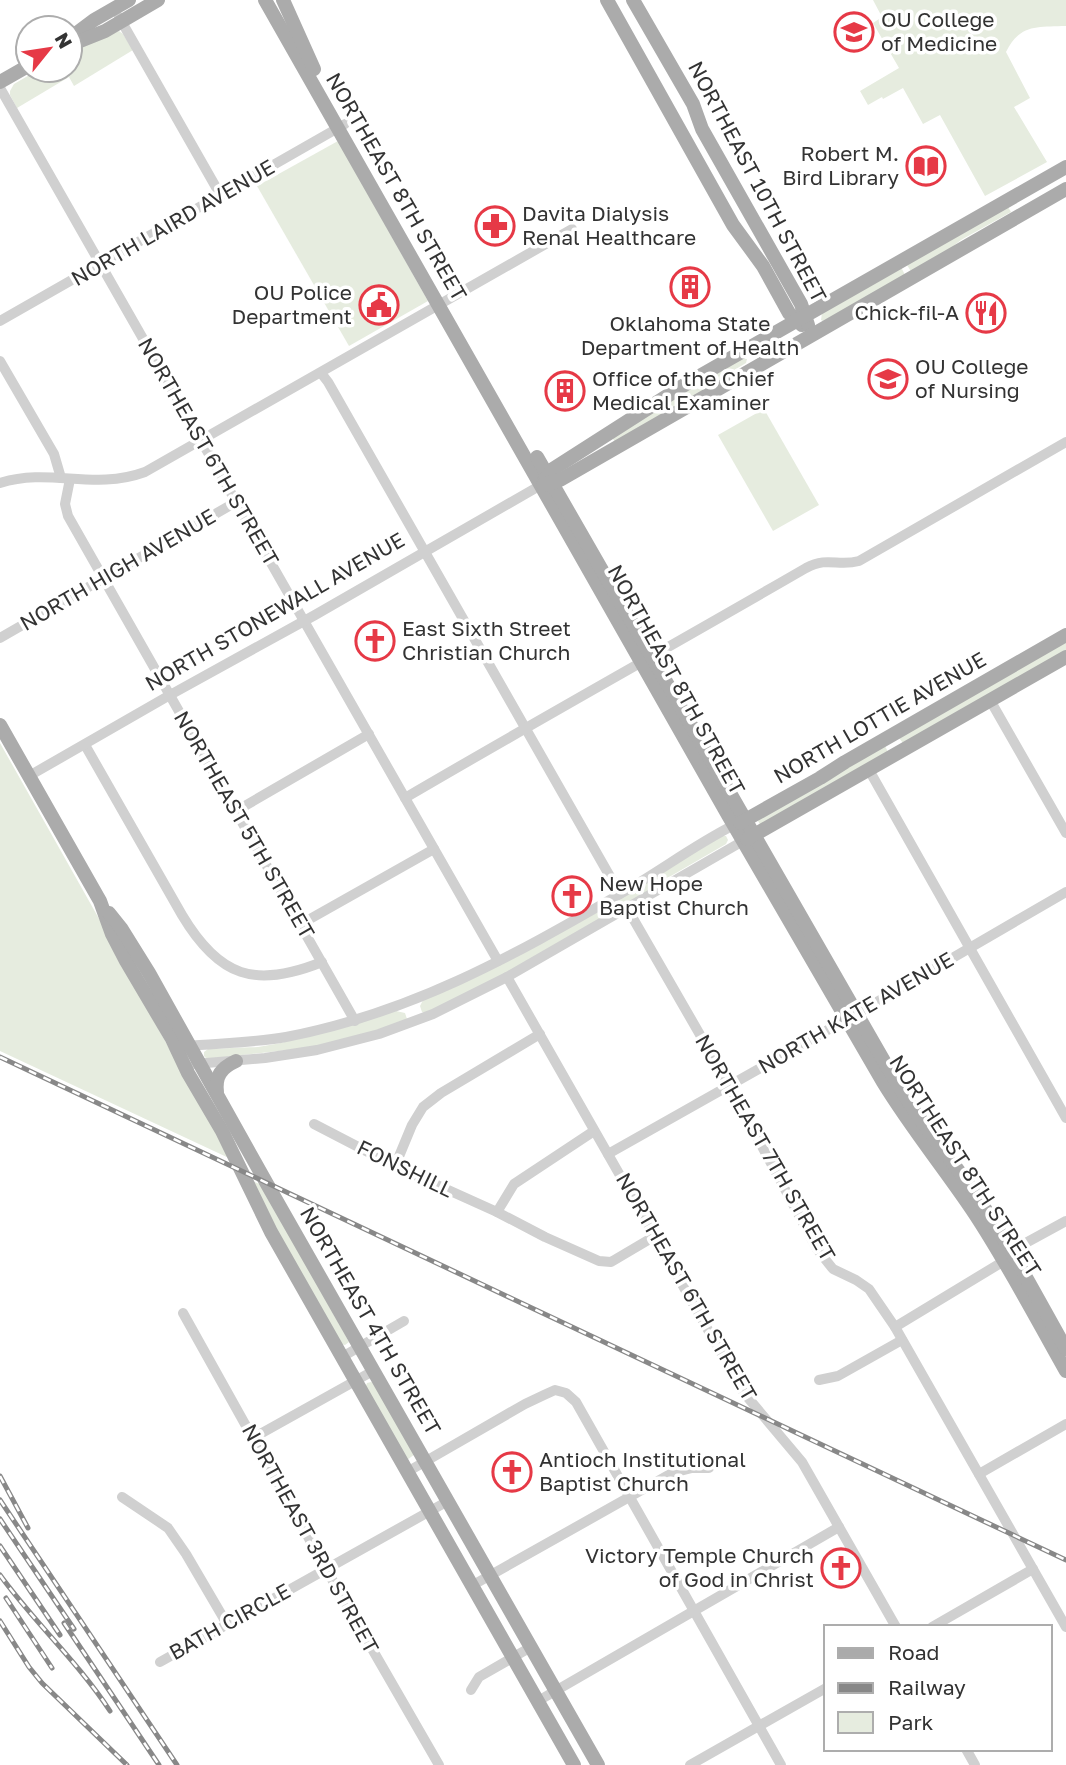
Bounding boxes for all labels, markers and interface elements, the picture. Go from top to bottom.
place label: OU College of Medicine [881,6,997,56]
school or university icon: OU College of Medicine [833,11,875,53]
north arrow [14,14,84,84]
text: N [51,28,78,52]
street label: NORTHEAST 10TH STREET [683,56,833,307]
street label: NORTHEAST 8TH STREET [321,68,473,305]
place label: Robert M. Bird Library [782,140,899,190]
library icon: Robert M. Bird Library [905,145,947,187]
street label: NORTH LAIRD AVENUE [66,153,279,291]
place label: Davita Dialysis Renal Healthcare [522,200,696,250]
pharmacy icon: Davita Dialysis Renal Healthcare [474,205,516,247]
building icon: Oklahoma State Department of Health [669,266,711,308]
place label: OU Police Department [231,279,352,329]
public building icon: OU Police Department [358,284,400,326]
restaurant icon: Chick-fil-A [965,292,1007,334]
place label: Chick-fil-A [855,299,959,325]
place label: Oklahoma State Department of Health [581,310,799,360]
street label: NORTHEAST 6TH STREET [133,333,285,570]
place label: OU College of Nursing [915,353,1029,403]
school or university icon: OU College of Nursing [867,358,909,400]
place label: Office of the Chief Medical Examiner [592,365,774,415]
building icon: Office of the Chief Medical Examiner [544,370,586,412]
street label: NORTH HIGH AVENUE [15,502,220,636]
street label: NORTH STONEWALL AVENUE [140,526,409,696]
street label: NORTHEAST 8TH STREET [603,560,751,799]
place label: East Sixth Street Christian Church [402,615,571,665]
church icon: East Sixth Street Christian Church [354,620,396,662]
street label: NORTH LOTTIE AVENUE [769,646,990,789]
street label: NORTHEAST 5TH STREET [169,706,321,943]
place label: New Hope Baptist Church [599,870,749,920]
church icon: New Hope Baptist Church [551,875,593,917]
street label: NORTH KATE AVENUE [753,946,958,1079]
street label: NORTHEAST 7TH STREET [690,1030,841,1265]
street label: NORTHEAST 8TH STREET [884,1050,1047,1281]
street label: FONSHILL [353,1134,458,1203]
street label: NORTHEAST 6TH STREET [611,1168,763,1405]
street label: NORTHEAST 4TH STREET [295,1202,447,1439]
street label: NORTHEAST 3RD STREET [237,1419,385,1658]
place label: Antioch Institutional Baptist Church [539,1446,746,1496]
church icon: Antioch Institutional Baptist Church [491,1451,533,1493]
place label: Victory Temple Church of God in Christ [585,1542,814,1592]
church icon: Victory Temple Church of God in Christ [820,1547,862,1589]
street label: BATH CIRCLE [164,1577,295,1665]
legend [824,1625,1052,1751]
text: Road [888,1639,939,1665]
text: Railway [888,1674,966,1700]
text: Park [888,1709,934,1735]

